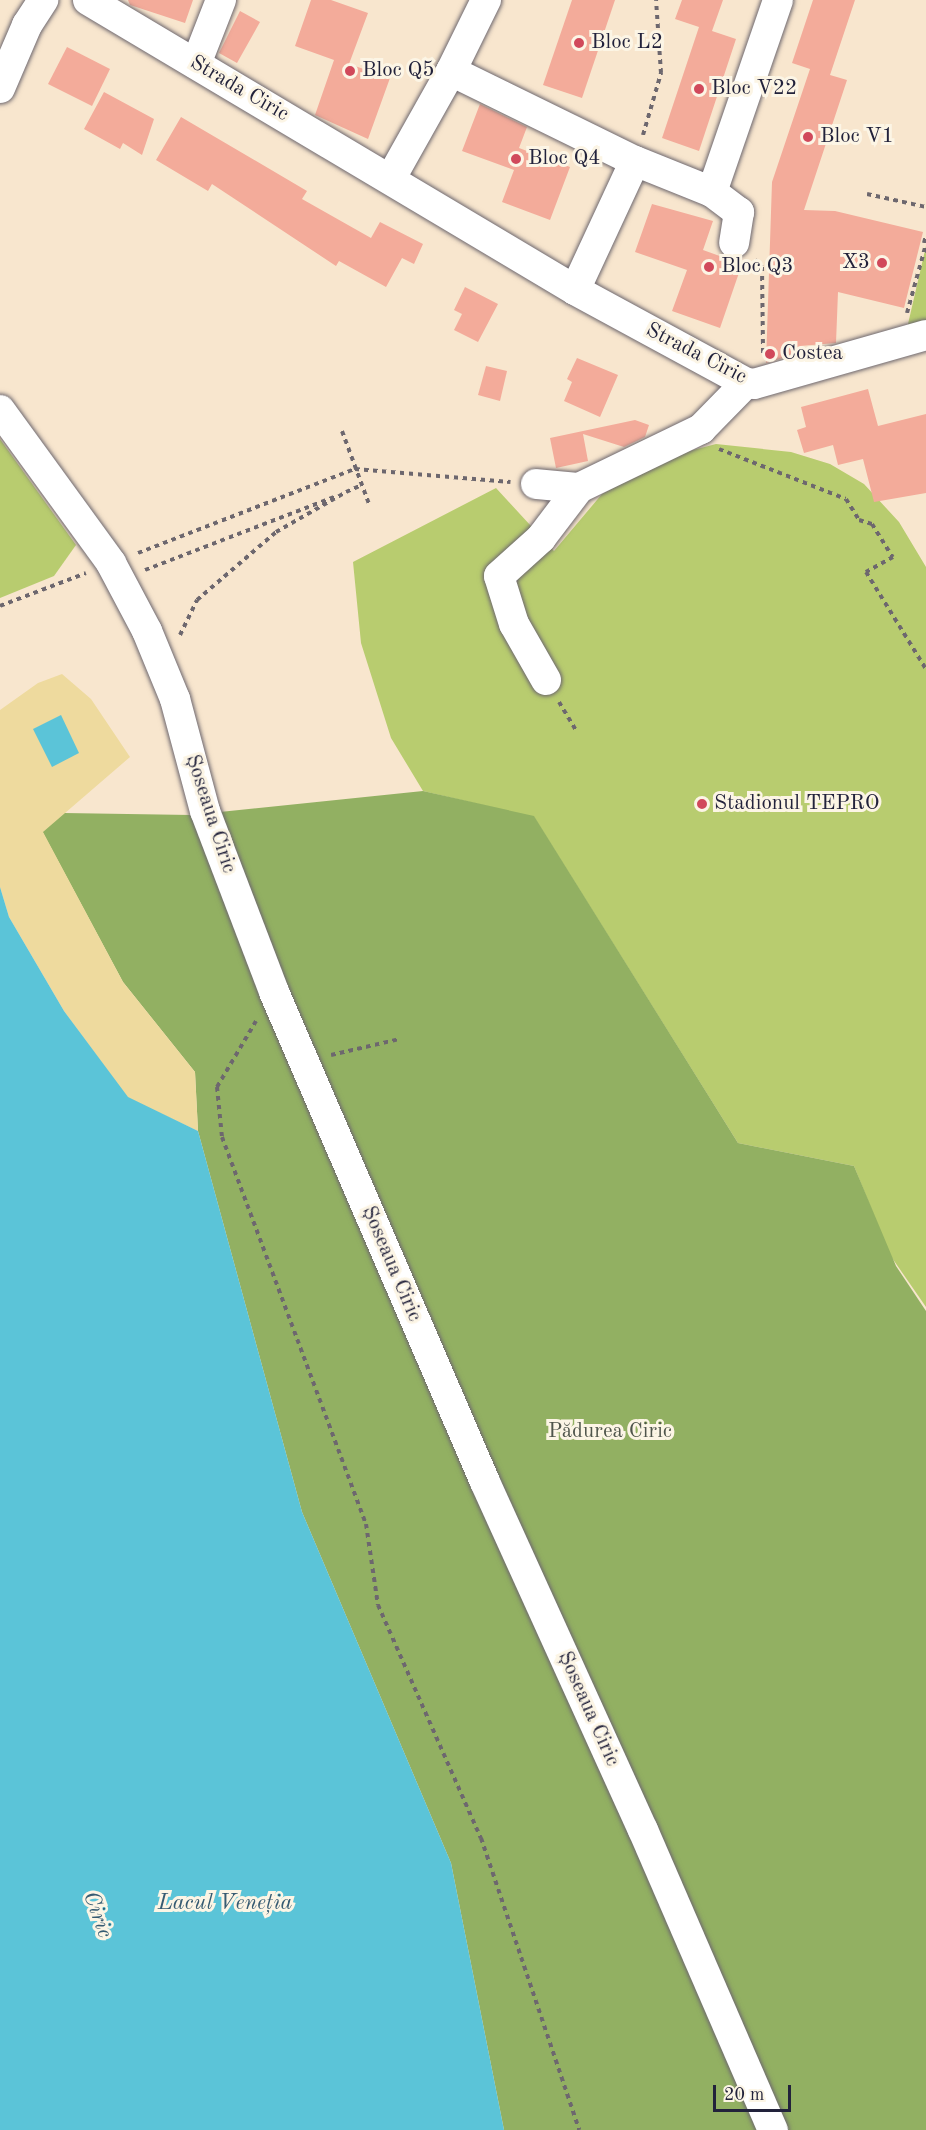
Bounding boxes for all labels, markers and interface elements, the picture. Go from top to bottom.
place label: Bloc L2 [591,30,663,56]
marker: Bloc L2 [572,36,586,50]
street label: Strada Ciric [185,51,293,127]
place label: Bloc Q5 [362,58,434,84]
marker: Bloc Q5 [343,64,357,78]
place label: Bloc V22 [711,76,797,102]
marker: Bloc V22 [692,82,706,96]
place label: Bloc V1 [820,124,894,150]
marker: Bloc V1 [801,130,815,144]
place label: Bloc Q4 [528,146,600,172]
marker: Bloc Q4 [509,152,523,166]
place label: X3 [842,250,870,276]
place label: Bloc Q3 [721,254,793,280]
marker: X3 [875,256,889,270]
marker: Bloc Q3 [702,260,716,274]
street label: Strada Ciric [641,318,751,390]
place label: Costea [782,341,843,367]
marker: Costea [763,347,777,361]
street label: Șoseaua Ciric [179,752,241,876]
place label: Stadionul TEPRO [714,791,879,817]
marker: Stadionul TEPRO [695,797,709,811]
street label: Șoseaua Ciric [355,1202,427,1326]
park label: Pădurea Ciric [548,1419,672,1445]
street label: Șoseaua Ciric [551,1648,625,1770]
water label: Ciric [76,1888,118,1942]
water label: Lacul Veneția [158,1891,292,1917]
scale bar [716,2073,794,2111]
text: 20 m [724,2086,764,2104]

